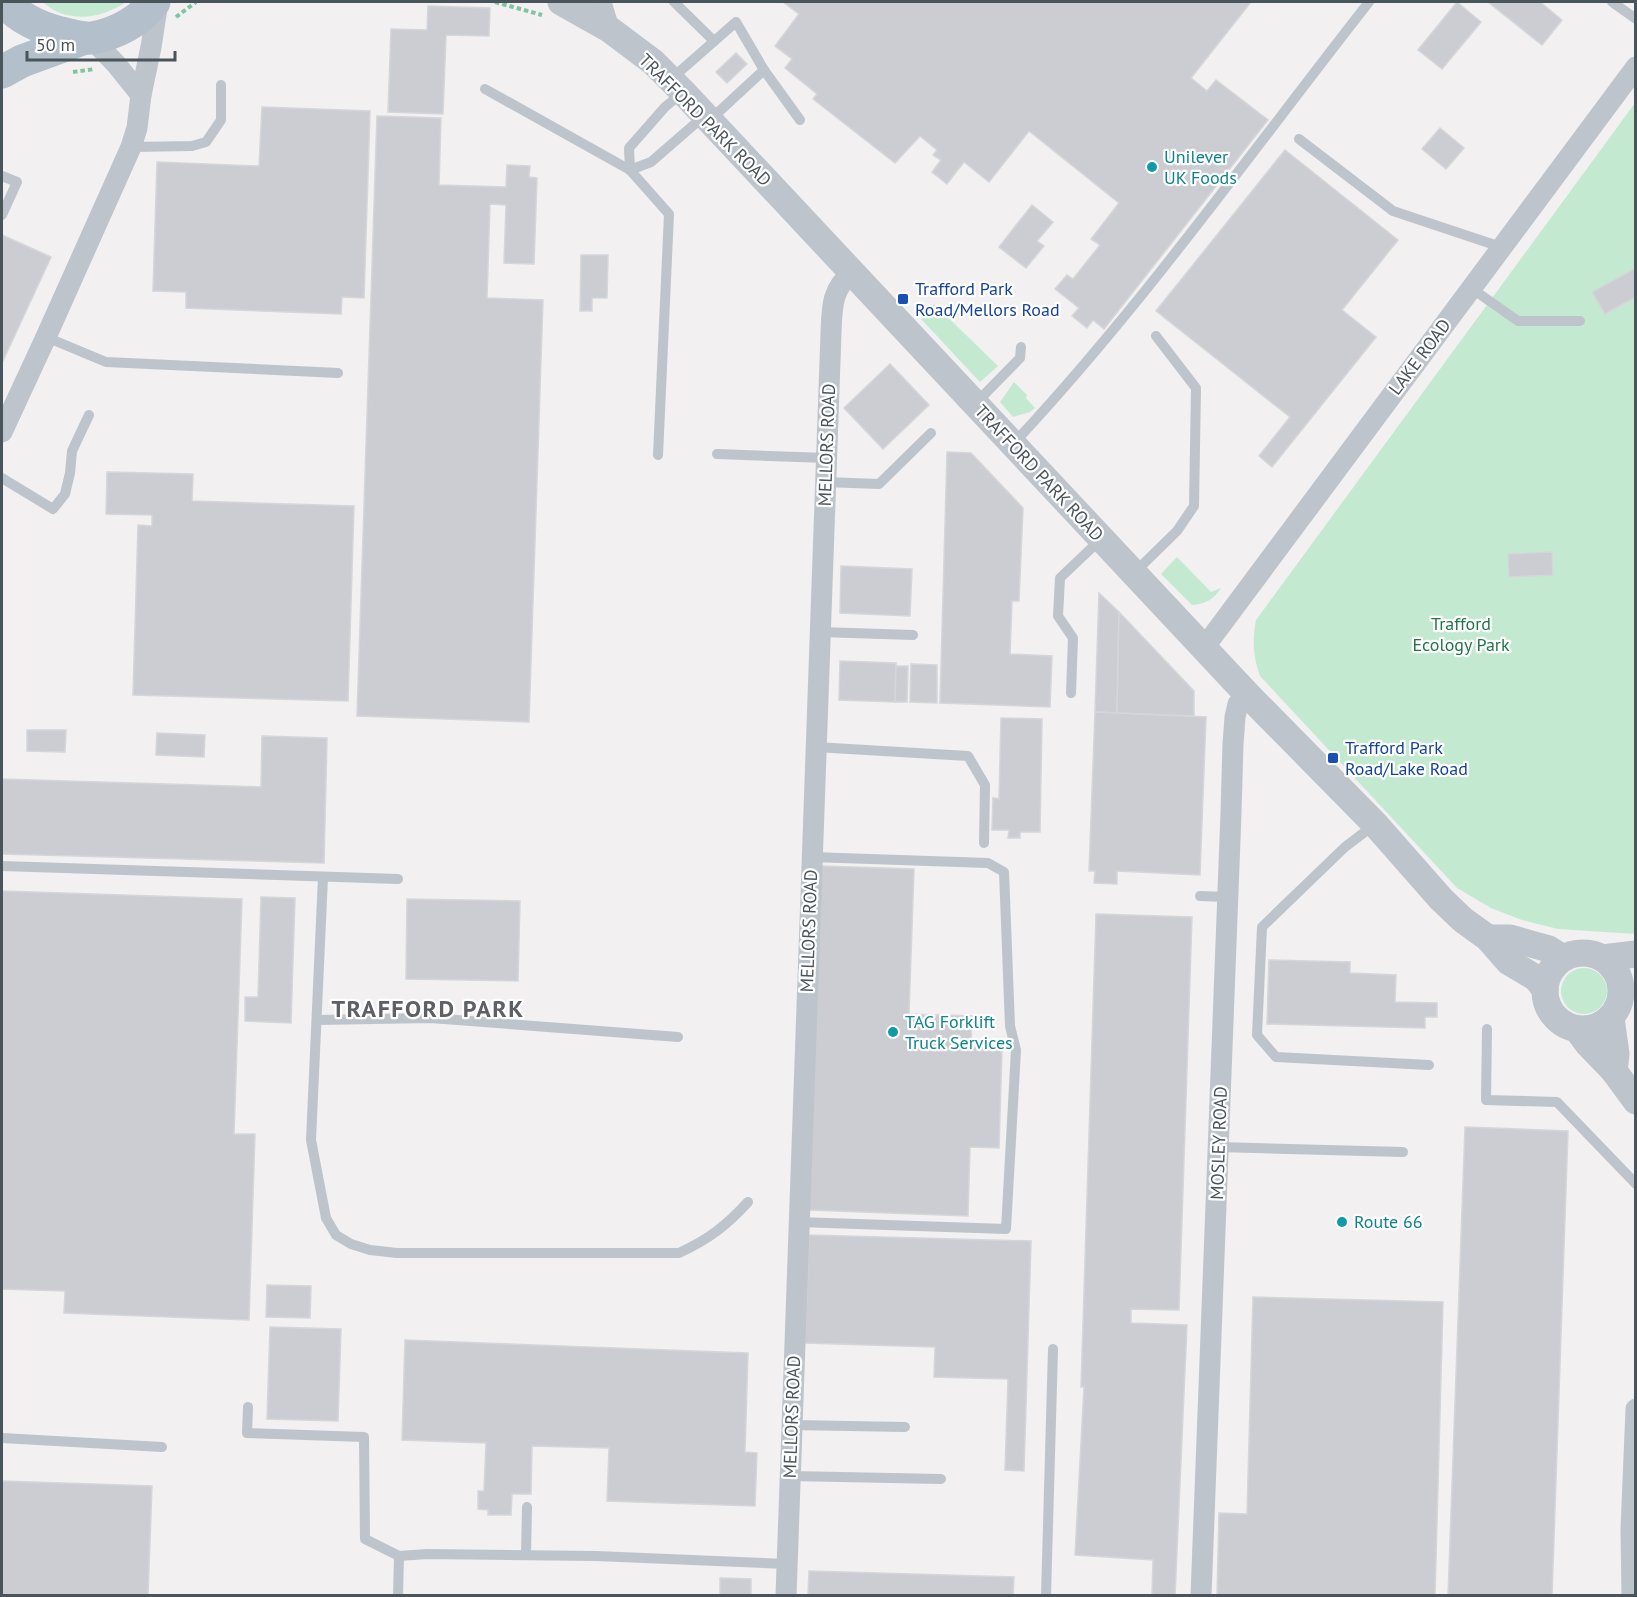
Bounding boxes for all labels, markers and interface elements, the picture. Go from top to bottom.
scale bar [27,24,176,62]
text: 50 m [36,33,75,56]
street label: TRAFFORD PARK ROAD [634,48,777,191]
place label: Unilever UK Foods [1164,145,1237,189]
marker: Unilever UK Foods [1145,160,1159,174]
place label: Trafford Park Road/Mellors Road [915,277,1060,321]
marker: Trafford Park Road/Mellors Road [896,292,910,306]
street label: LAKE ROAD [1383,314,1456,399]
street label: MELLORS ROAD [813,383,840,507]
street label: TRAFFORD PARK ROAD [970,400,1109,546]
park label: Trafford Ecology Park [1412,612,1510,656]
place label: Trafford Park Road/Lake Road [1345,736,1468,780]
marker: Trafford Park Road/Lake Road [1326,751,1340,765]
street label: MELLORS ROAD [795,869,822,993]
district label: TRAFFORD PARK [331,993,525,1024]
place label: TAG Forklift Truck Services [905,1010,1013,1054]
marker: TAG Forklift Truck Services [886,1025,900,1039]
street label: MOSLEY ROAD [1205,1086,1232,1200]
place label: Route 66 [1354,1210,1423,1233]
marker: Route 66 [1335,1215,1349,1229]
street label: MELLORS ROAD [778,1355,805,1479]

